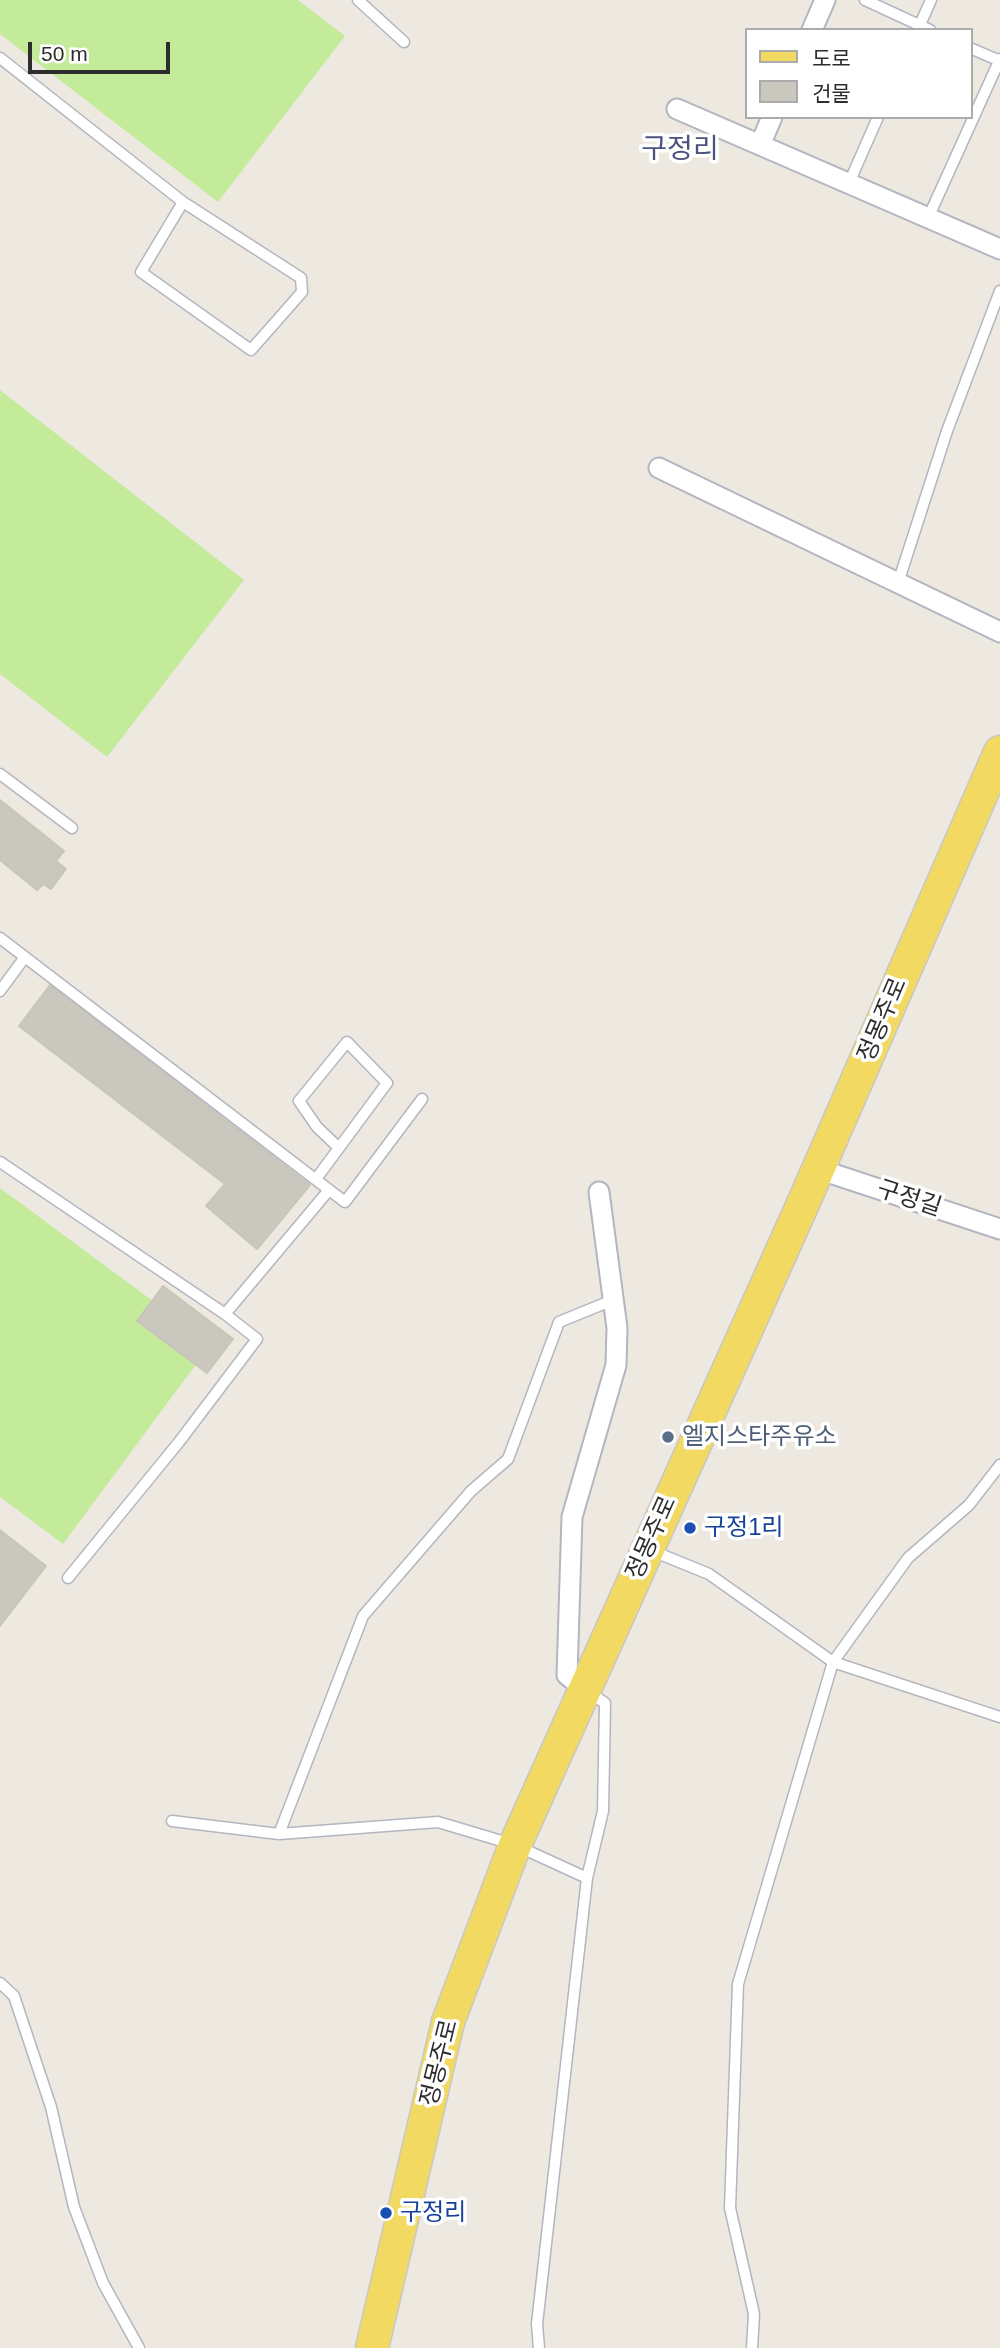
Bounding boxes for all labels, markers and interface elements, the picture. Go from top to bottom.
scale bar [32,28,173,72]
legend [744,28,972,119]
text: 50 m [41,42,88,65]
text: 도로 [812,47,851,70]
text: 건물 [812,82,851,105]
district label: 구정리 [641,133,719,167]
street label: 정몽주로 [852,974,914,1066]
street label: 구정길 [873,1175,945,1223]
place label: 엘지스타주유소 [682,1423,837,1451]
marker: 엘지스타주유소 [660,1429,676,1445]
street label: 정몽주로 [621,1492,683,1584]
place label: 구정1리 [704,1514,784,1542]
marker: 구정1리 [682,1520,698,1536]
street label: 정몽주로 [415,2017,465,2109]
place label: 구정리 [400,2199,466,2227]
marker: 구정리 [378,2205,394,2221]

